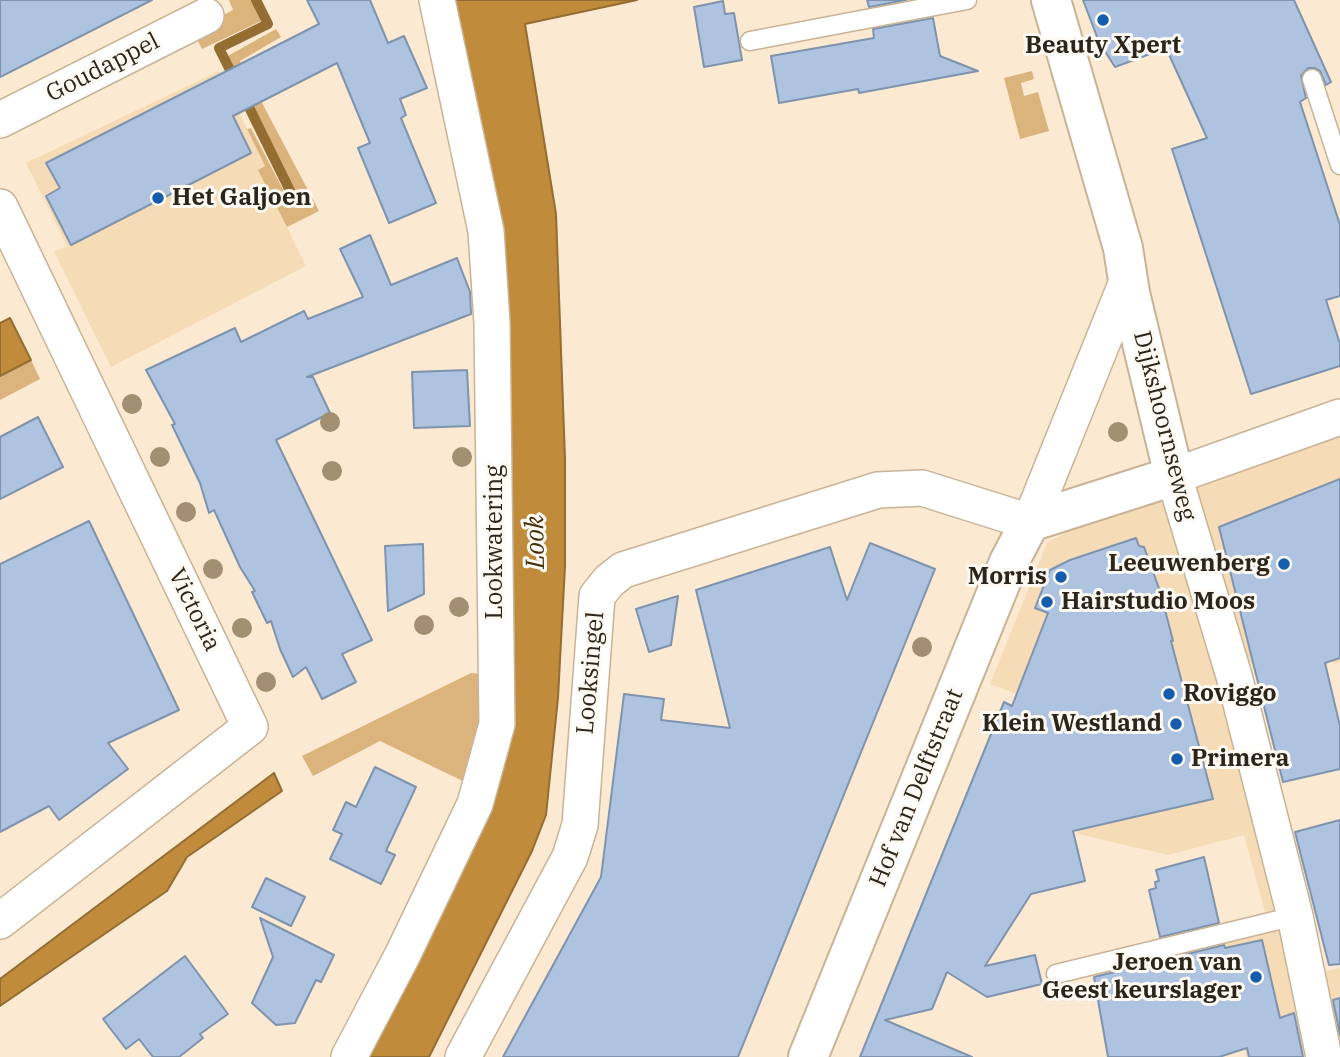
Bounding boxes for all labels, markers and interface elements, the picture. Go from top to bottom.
marker: Beauty Xpert [1095,12,1111,28]
street label: Goudappel [42,27,164,109]
place label: Beauty Xpert [1025,32,1181,60]
place label: Het Galjoen [172,184,311,212]
marker: Het Galjoen [150,190,166,206]
street label: Dijkshoornseweg [1126,328,1202,524]
street label: Lookwatering [481,465,509,619]
water label: Look [520,515,552,569]
place label: Leeuwenberg [1108,550,1270,578]
marker: Leeuwenberg [1276,556,1292,572]
place label: Morris [968,563,1047,591]
street label: Victoria [162,564,226,656]
marker: Morris [1053,569,1069,585]
place label: Hairstudio Moos [1061,588,1255,616]
marker: Hairstudio Moos [1039,594,1055,610]
street label: Looksingel [571,610,611,736]
place label: Roviggo [1183,680,1277,708]
street label: Hof van Delftstraat [864,685,970,891]
marker: Roviggo [1161,686,1177,702]
place label: Klein Westland [982,710,1162,738]
marker: Klein Westland [1168,716,1184,732]
place label: Primera [1191,745,1289,773]
marker: Primera [1169,751,1185,767]
place label: Jeroen van Geest keurslager [1042,949,1242,1005]
marker: Jeroen van Geest keurslager [1248,969,1264,985]

